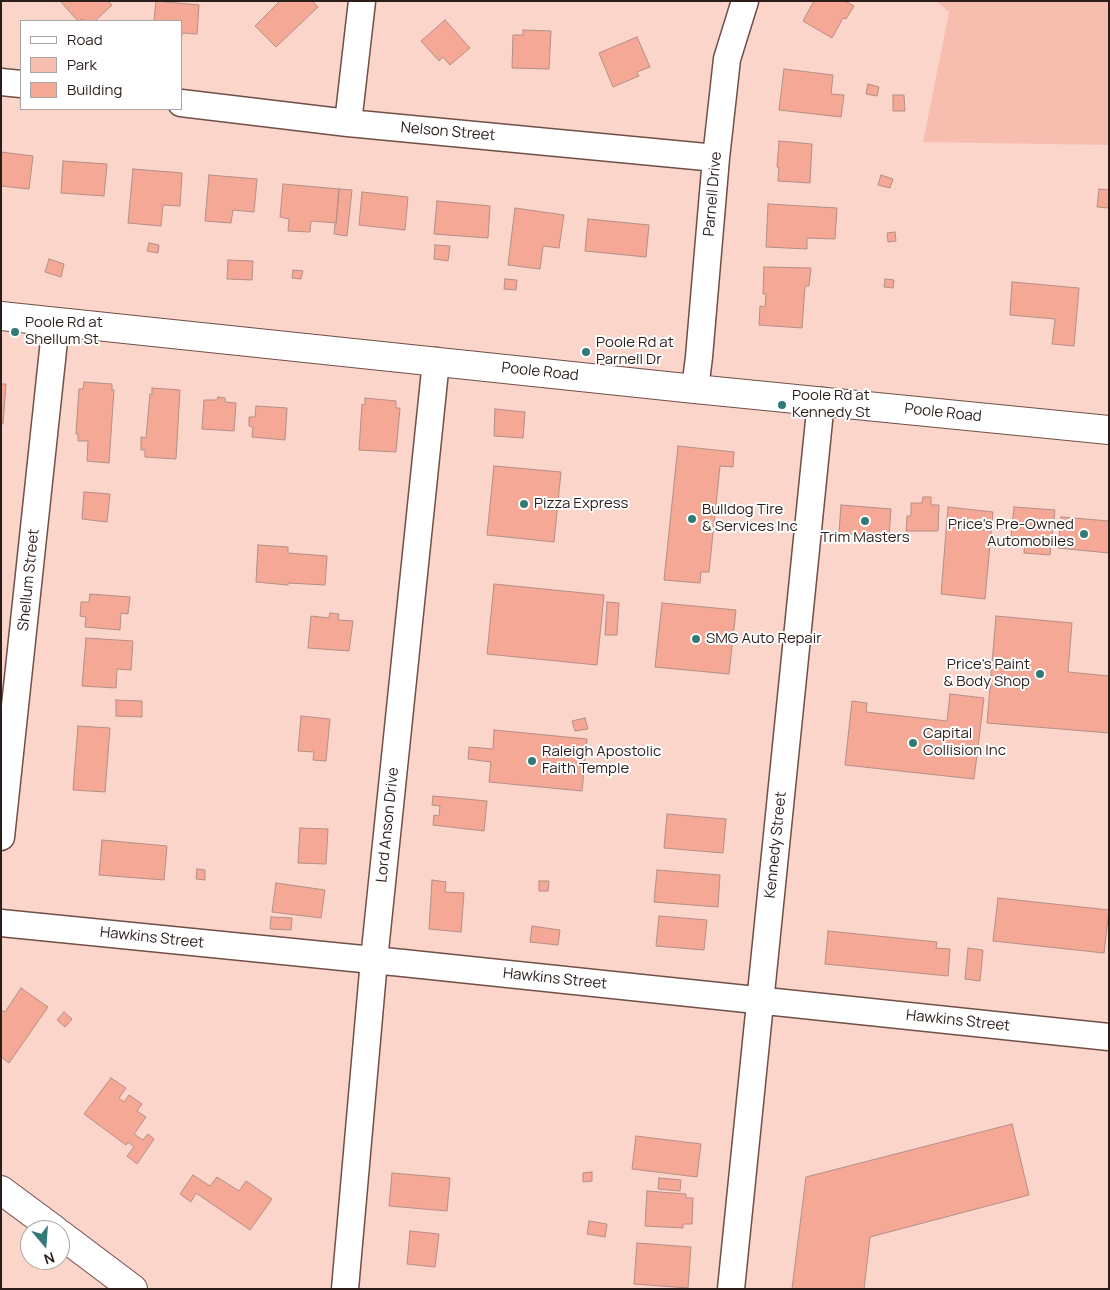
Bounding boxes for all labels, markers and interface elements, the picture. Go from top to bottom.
legend [20,20,182,110]
text: Road [67,29,103,50]
text: Park [67,54,97,75]
text: Building [67,79,122,100]
street label: Nelson Street [400,119,496,145]
street label: Parnell Drive [700,151,726,237]
place label: Poole Rd at Shellum St [25,314,103,349]
marker: Poole Rd at Shellum St [9,326,21,338]
place label: Poole Rd at Parnell Dr [596,334,674,369]
marker: Poole Rd at Parnell Dr [580,346,592,358]
street label: Poole Road [500,359,580,385]
place label: Poole Rd at Kennedy St [792,387,870,422]
marker: Poole Rd at Kennedy St [776,399,788,411]
street label: Poole Road [903,400,983,426]
place label: Pizza Express [534,495,628,513]
marker: Pizza Express [518,498,530,510]
place label: Bulldog Tire & Services Inc [702,501,798,536]
marker: Bulldog Tire & Services Inc [686,513,698,525]
marker: Trim Masters [859,515,871,527]
place label: Price's Pre-Owned Automobiles [948,516,1074,551]
street label: Shellum Street [15,528,43,632]
marker: Price's Pre-Owned Automobiles [1078,528,1090,540]
place label: Trim Masters [820,529,910,547]
place label: SMG Auto Repair [706,630,822,648]
marker: SMG Auto Repair [690,633,702,645]
place label: Price's Paint & Body Shop [943,656,1030,691]
marker: Price's Paint & Body Shop [1034,668,1046,680]
place label: Capital Collision Inc [923,725,1006,760]
marker: Capital Collision Inc [907,737,919,749]
place label: Raleigh Apostolic Faith Temple [542,743,661,778]
marker: Raleigh Apostolic Faith Temple [526,755,538,767]
street label: Lord Anson Drive [373,766,403,884]
street label: Kennedy Street [761,791,791,899]
street label: Hawkins Street [99,924,205,952]
street label: Hawkins Street [502,965,608,993]
street label: Hawkins Street [905,1007,1011,1035]
north arrow [20,1220,70,1270]
text: N [42,1248,57,1269]

